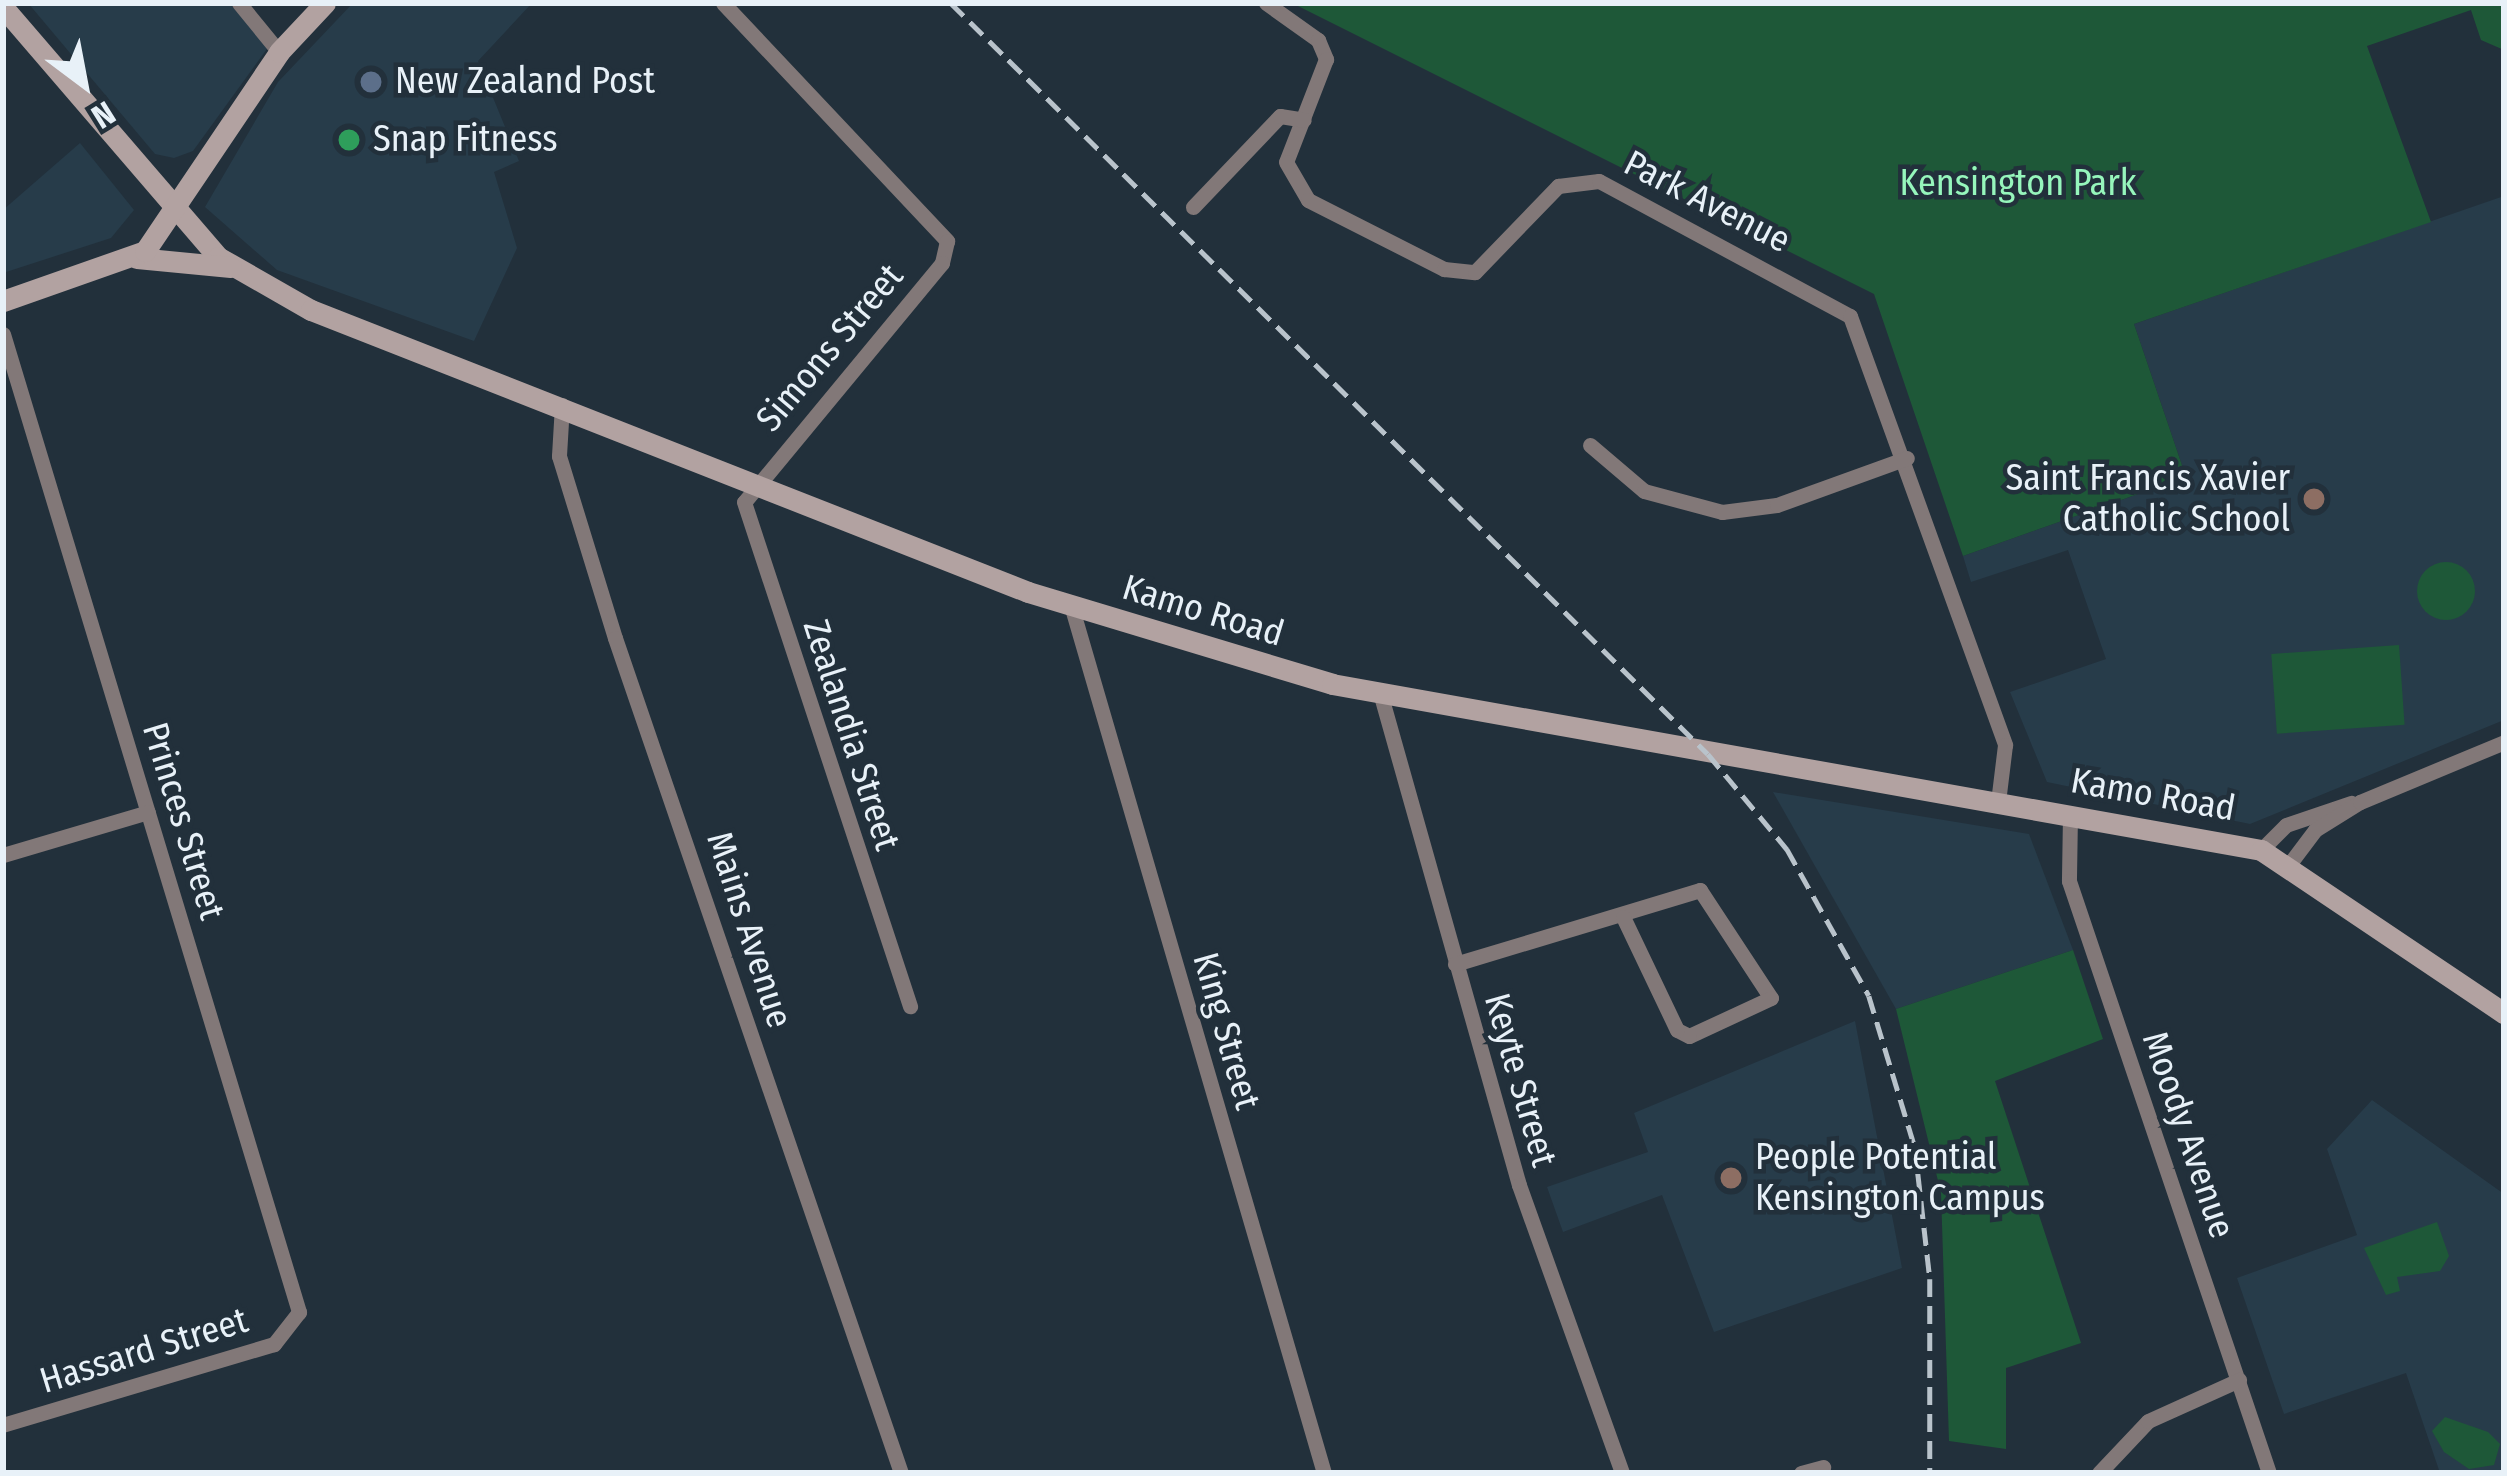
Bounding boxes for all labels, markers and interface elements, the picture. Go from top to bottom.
north arrow [24,24,144,144]
place label: New Zealand Post [395,60,655,104]
marker: New Zealand Post [358,69,384,95]
text: N [84,92,122,137]
place label: Snap Fitness [373,118,558,162]
marker: Snap Fitness [336,127,362,153]
street label: Park Avenue [1617,142,1797,262]
park label: Kensington Park [1899,162,2137,206]
street label: Simons Street [748,256,912,440]
place label: Saint Francis Xavier Catholic School [2005,456,2290,541]
marker: Saint Francis Xavier Catholic School [2301,486,2327,512]
street label: Kamo Road [1117,566,1289,656]
street label: Zealandia Street [793,614,909,856]
street label: Princes Street [133,717,233,925]
street label: Kamo Road [2067,759,2239,831]
street label: Mains Avenue [697,827,801,1033]
street label: King Street [1183,948,1269,1114]
street label: Keyte Street [1475,988,1565,1172]
street label: Moody Avenue [2133,1026,2243,1244]
place label: People Potential Kensington Campus [1755,1135,2045,1220]
marker: People Potential Kensington Campus [1718,1165,1744,1191]
street label: Hassard Street [35,1299,253,1403]

